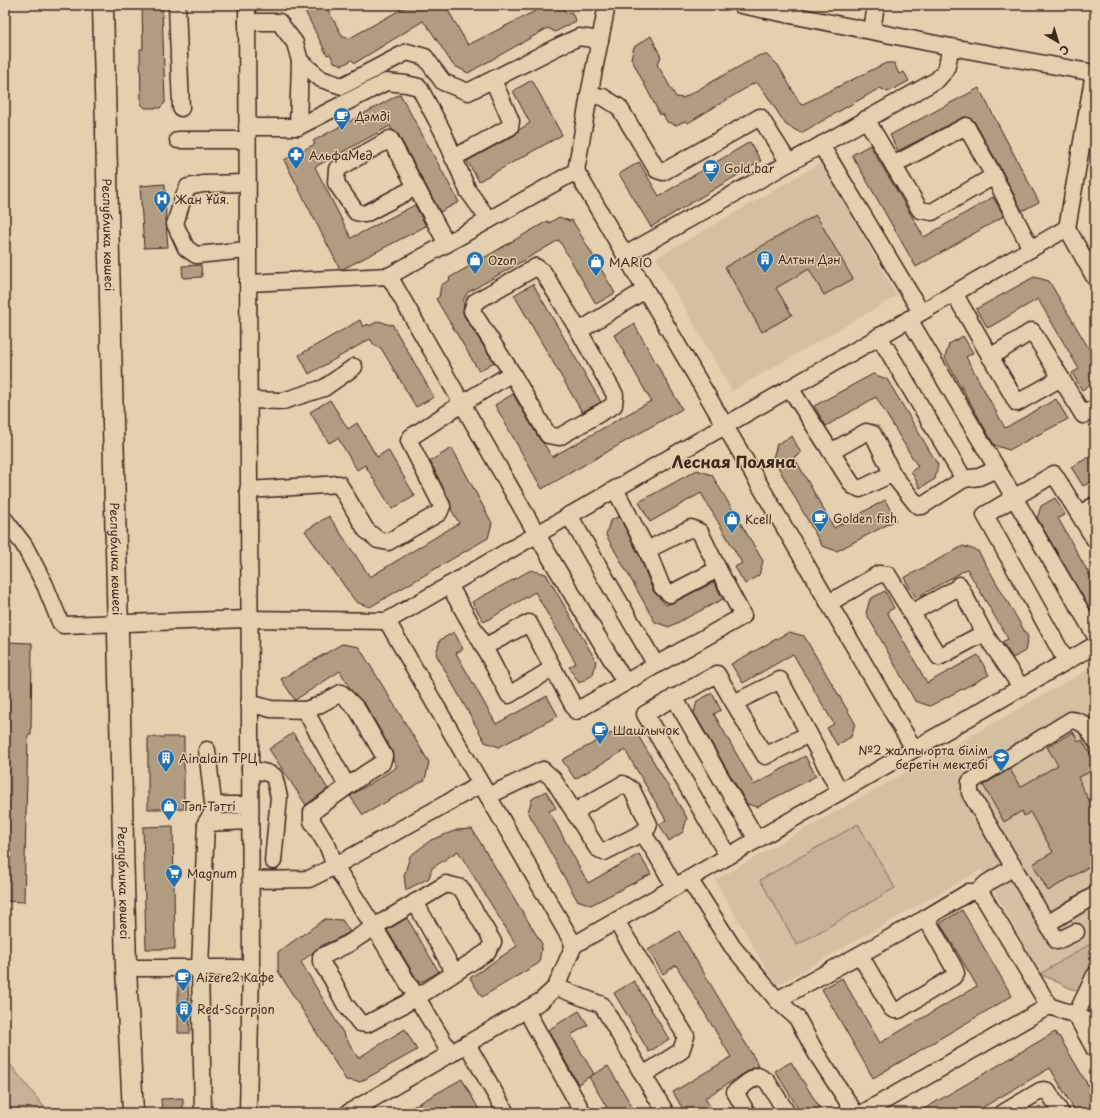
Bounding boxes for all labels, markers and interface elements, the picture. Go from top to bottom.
north arrow [1038,22,1078,62]
text: С [1056,41,1073,60]
cafe icon: Дәмді [332,106,352,131]
place label: Дәмді [354,107,390,125]
pharmacy icon: АльфаМед [286,145,306,170]
place label: АльфаМед [309,146,373,164]
cafe icon: Gold bar [701,158,721,183]
place label: Gold bar [724,159,775,177]
street label: Республика көшесі [98,178,119,292]
hospital icon: Жан Ұйя. [152,189,172,214]
place label: Жан Ұйя. [174,190,229,208]
building icon: Алтын Дән [755,249,775,274]
shop icon: Ozon [465,250,485,275]
place label: Алтын Дән [778,250,841,268]
place label: Ozon [488,251,517,269]
shop icon: MARIO [586,252,606,277]
place label: MARIO [609,253,652,271]
district label: Лесная Поляна [672,449,796,473]
street label: Республика көшесі [106,502,127,616]
cafe icon: Golden fish [810,508,830,533]
shop icon: Kcell [722,509,742,534]
place label: Golden fish [833,509,897,527]
place label: Kcell [745,510,772,528]
cafe icon: Шашлычок [590,720,610,745]
place label: Шашлычок [613,721,680,739]
place label: №2 жалпы орта білім беретін мектебі [858,741,988,773]
school or university icon: №2 жалпы орта білім беретін мектебі [991,747,1011,772]
building icon: Ainalain ТРЦ [156,748,176,773]
place label: Ainalain ТРЦ [179,749,257,767]
shop icon: Тәп-Тәтті [159,796,179,821]
place label: Тәп-Тәтті [182,797,236,815]
street label: Республика көшесі [114,826,134,939]
supermarket icon: Magnum [164,863,184,888]
place label: Magnum [187,864,237,882]
cafe icon: Aizere2 Кафе [173,967,193,992]
place label: Aizere2 Кафе [196,968,274,986]
building icon: Red-Scorpion [174,999,194,1024]
place label: Red-Scorpion [197,1000,275,1018]

